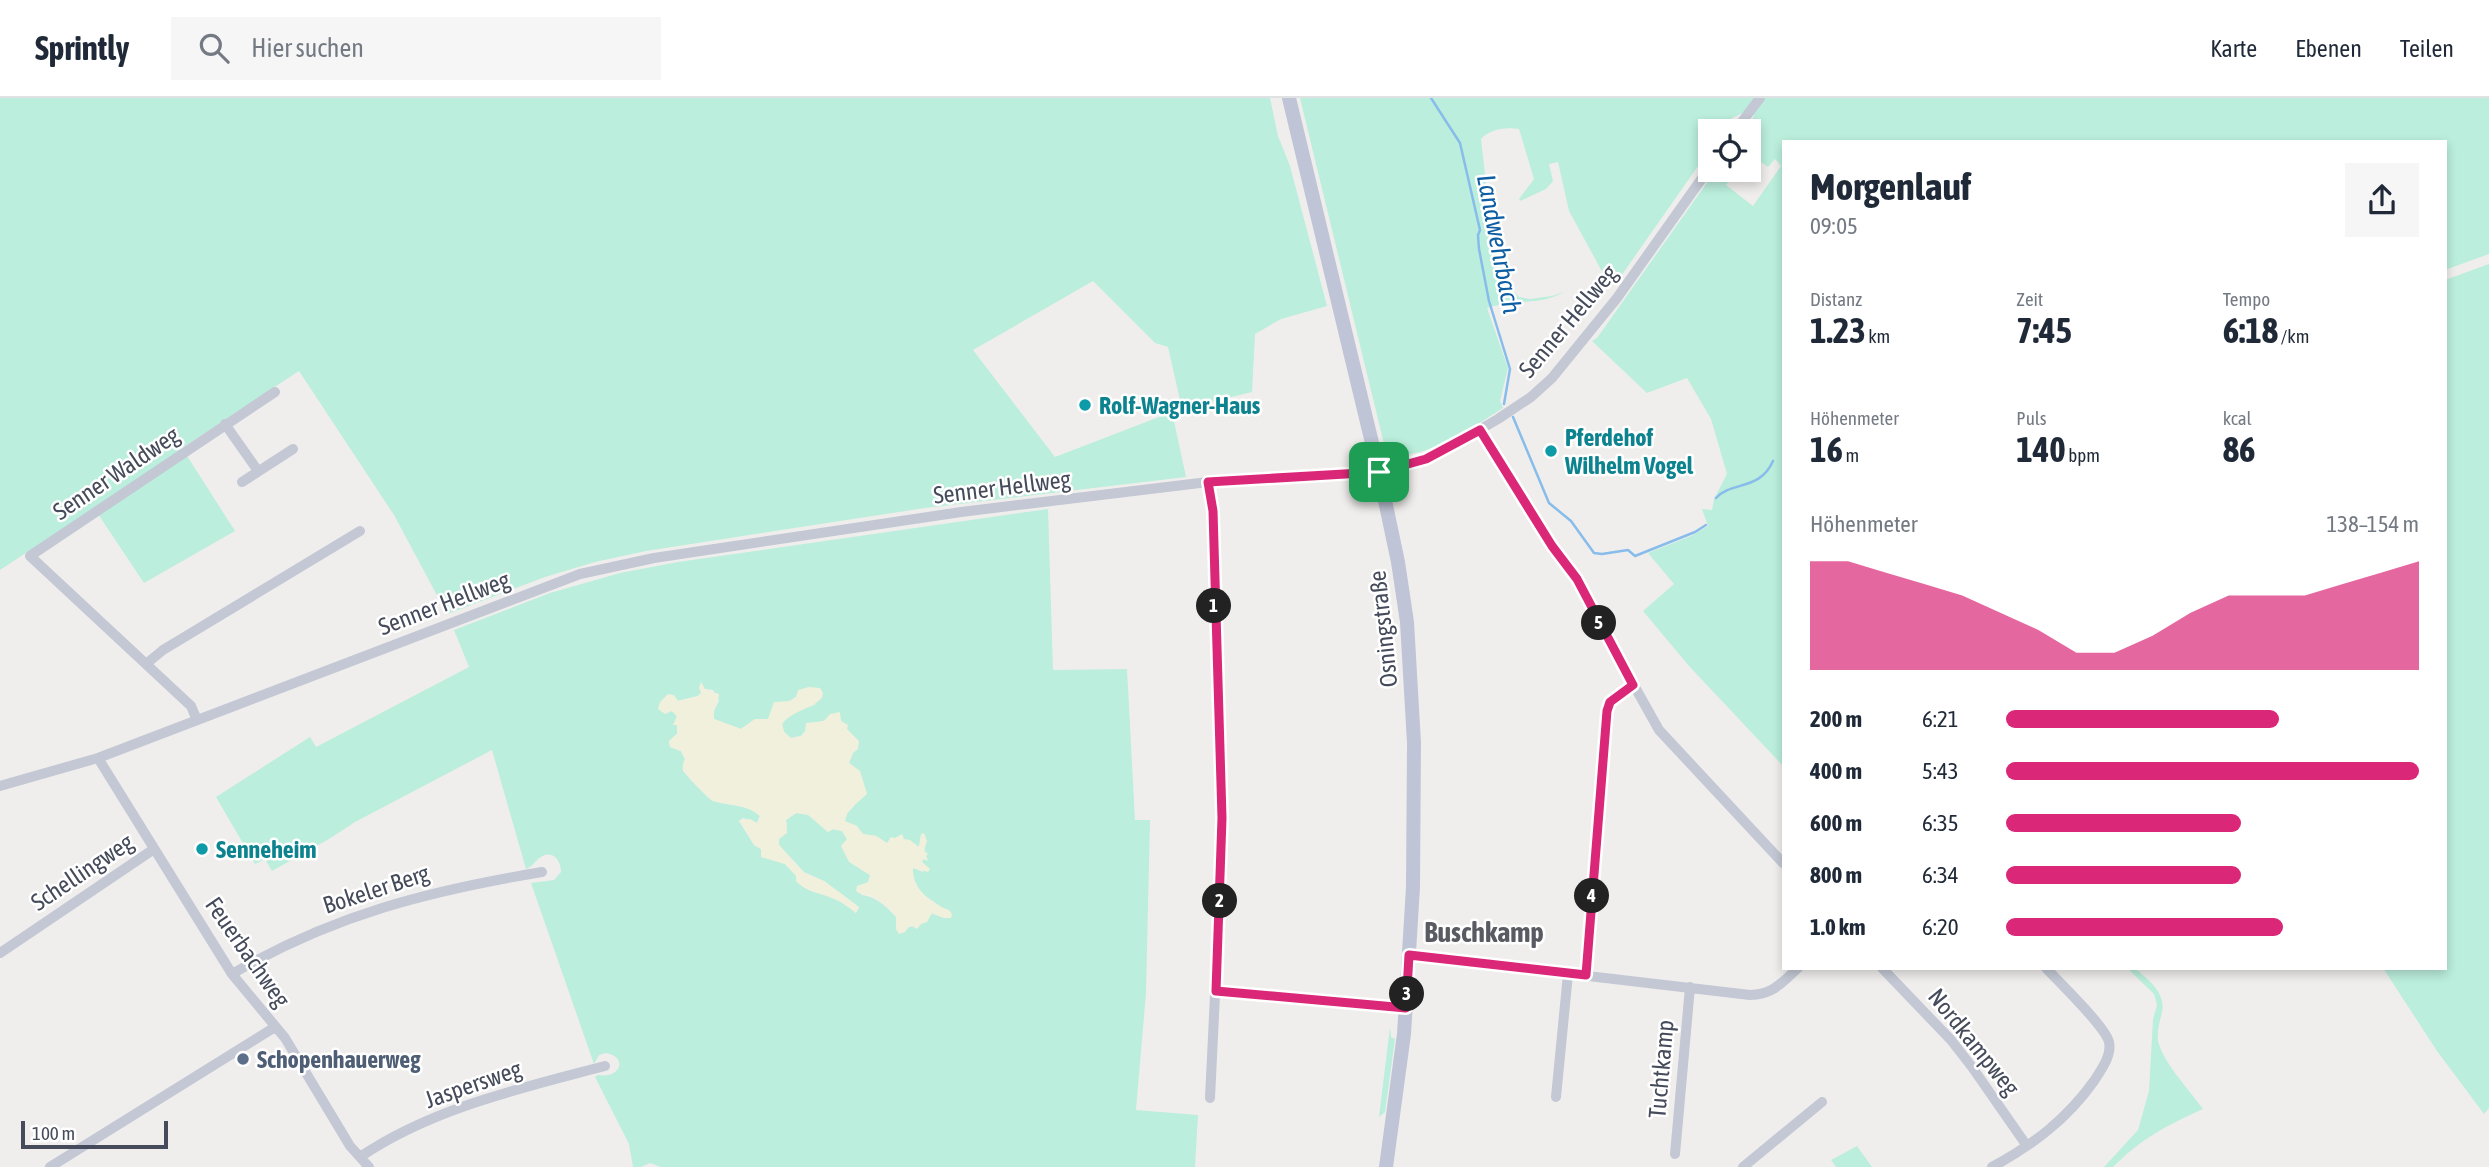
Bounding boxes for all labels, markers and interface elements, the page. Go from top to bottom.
search box [171,17,661,80]
text: Sprintly [35,29,129,67]
icon: search [195,29,233,67]
text: Hier suchen [251,33,364,63]
text: Karte [2210,35,2257,62]
text: Ebenen [2295,35,2362,62]
text: Teilen [2400,35,2454,62]
map controls [1698,119,1761,182]
button: locate [1698,119,1761,182]
button: share [2345,163,2419,237]
text: Morgenlauf [1810,165,1971,208]
water label: Landwehrbach [1471,172,1527,316]
text: 09:05 [1810,213,1858,239]
street label: Senner Hellweg [1513,259,1623,383]
text: Distanz [1810,288,1862,310]
text: Zeit [2016,288,2043,310]
text: Tempo [2223,288,2270,310]
text: 1.23 [1810,310,1866,350]
text: 7:45 [2016,310,2072,350]
text: 6:18 [2223,310,2278,350]
text: km [1866,325,1890,347]
text: /km [2278,325,2309,347]
place label: Rolf-Wagner-Haus [1099,392,1261,419]
marker: Rolf-Wagner-Haus [1077,397,1093,413]
text: Höhenmeter [1810,407,1899,429]
text: Puls [2016,407,2047,429]
text: kcal [2223,407,2252,429]
street label: Senner Waldweg [48,421,185,525]
place label: Pferdehof Wilhelm Vogel [1564,424,1694,479]
text: 16 [1810,429,1843,469]
text: 140 [2016,429,2066,469]
text: 86 [2223,429,2256,469]
pin [1349,442,1409,502]
marker: Pferdehof Wilhelm Vogel [1543,443,1559,459]
text: m [1843,444,1859,466]
text: bpm [2066,444,2100,466]
icon: arrive [1360,453,1398,491]
street label: Senner Hellweg [932,465,1073,509]
text: Höhenmeter [1810,511,1918,537]
text: 138–154 m [2326,511,2419,537]
street label: Senner Hellweg [375,565,514,640]
street label: Osningstraße [1363,569,1403,689]
pin: 1 [1196,588,1232,624]
text: 1 [1209,594,1218,616]
pin: 5 [1582,606,1616,640]
text: 5 [1594,611,1603,633]
text: 200 m [1810,706,1862,732]
text: 6:21 [1922,706,1959,732]
text: 400 m [1810,758,1862,784]
text: 5:43 [1922,758,1959,784]
text: 600 m [1810,810,1862,836]
text: 6:35 [1922,810,1959,836]
street label: Schellingweg [26,828,139,916]
place label: Senneheim [216,836,317,863]
marker: Senneheim [194,841,210,857]
street label: Bokeler Berg [320,859,433,919]
text: 800 m [1810,862,1862,888]
text: 6:34 [1922,862,1959,888]
pin: 4 [1574,878,1610,914]
pin: 2 [1202,884,1238,918]
text: 4 [1587,884,1596,906]
text: 2 [1215,889,1224,911]
street label: Feuerbachweg [200,892,296,1013]
text: 1.0 km [1810,914,1866,940]
text: 6:20 [1922,914,1959,940]
district label: Buschkamp [1424,916,1544,948]
pin: 3 [1390,976,1424,1012]
text: 3 [1402,982,1411,1004]
street label: Nordkampweg [1923,983,2026,1101]
street label: Tuchtkamp [1643,1019,1679,1119]
place label: Schopenhauerweg [257,1046,421,1073]
marker: Schopenhauerweg [235,1051,251,1067]
street label: Jaspersweg [421,1055,526,1113]
scale bar [21,1118,168,1150]
text: 100 m [32,1122,75,1144]

